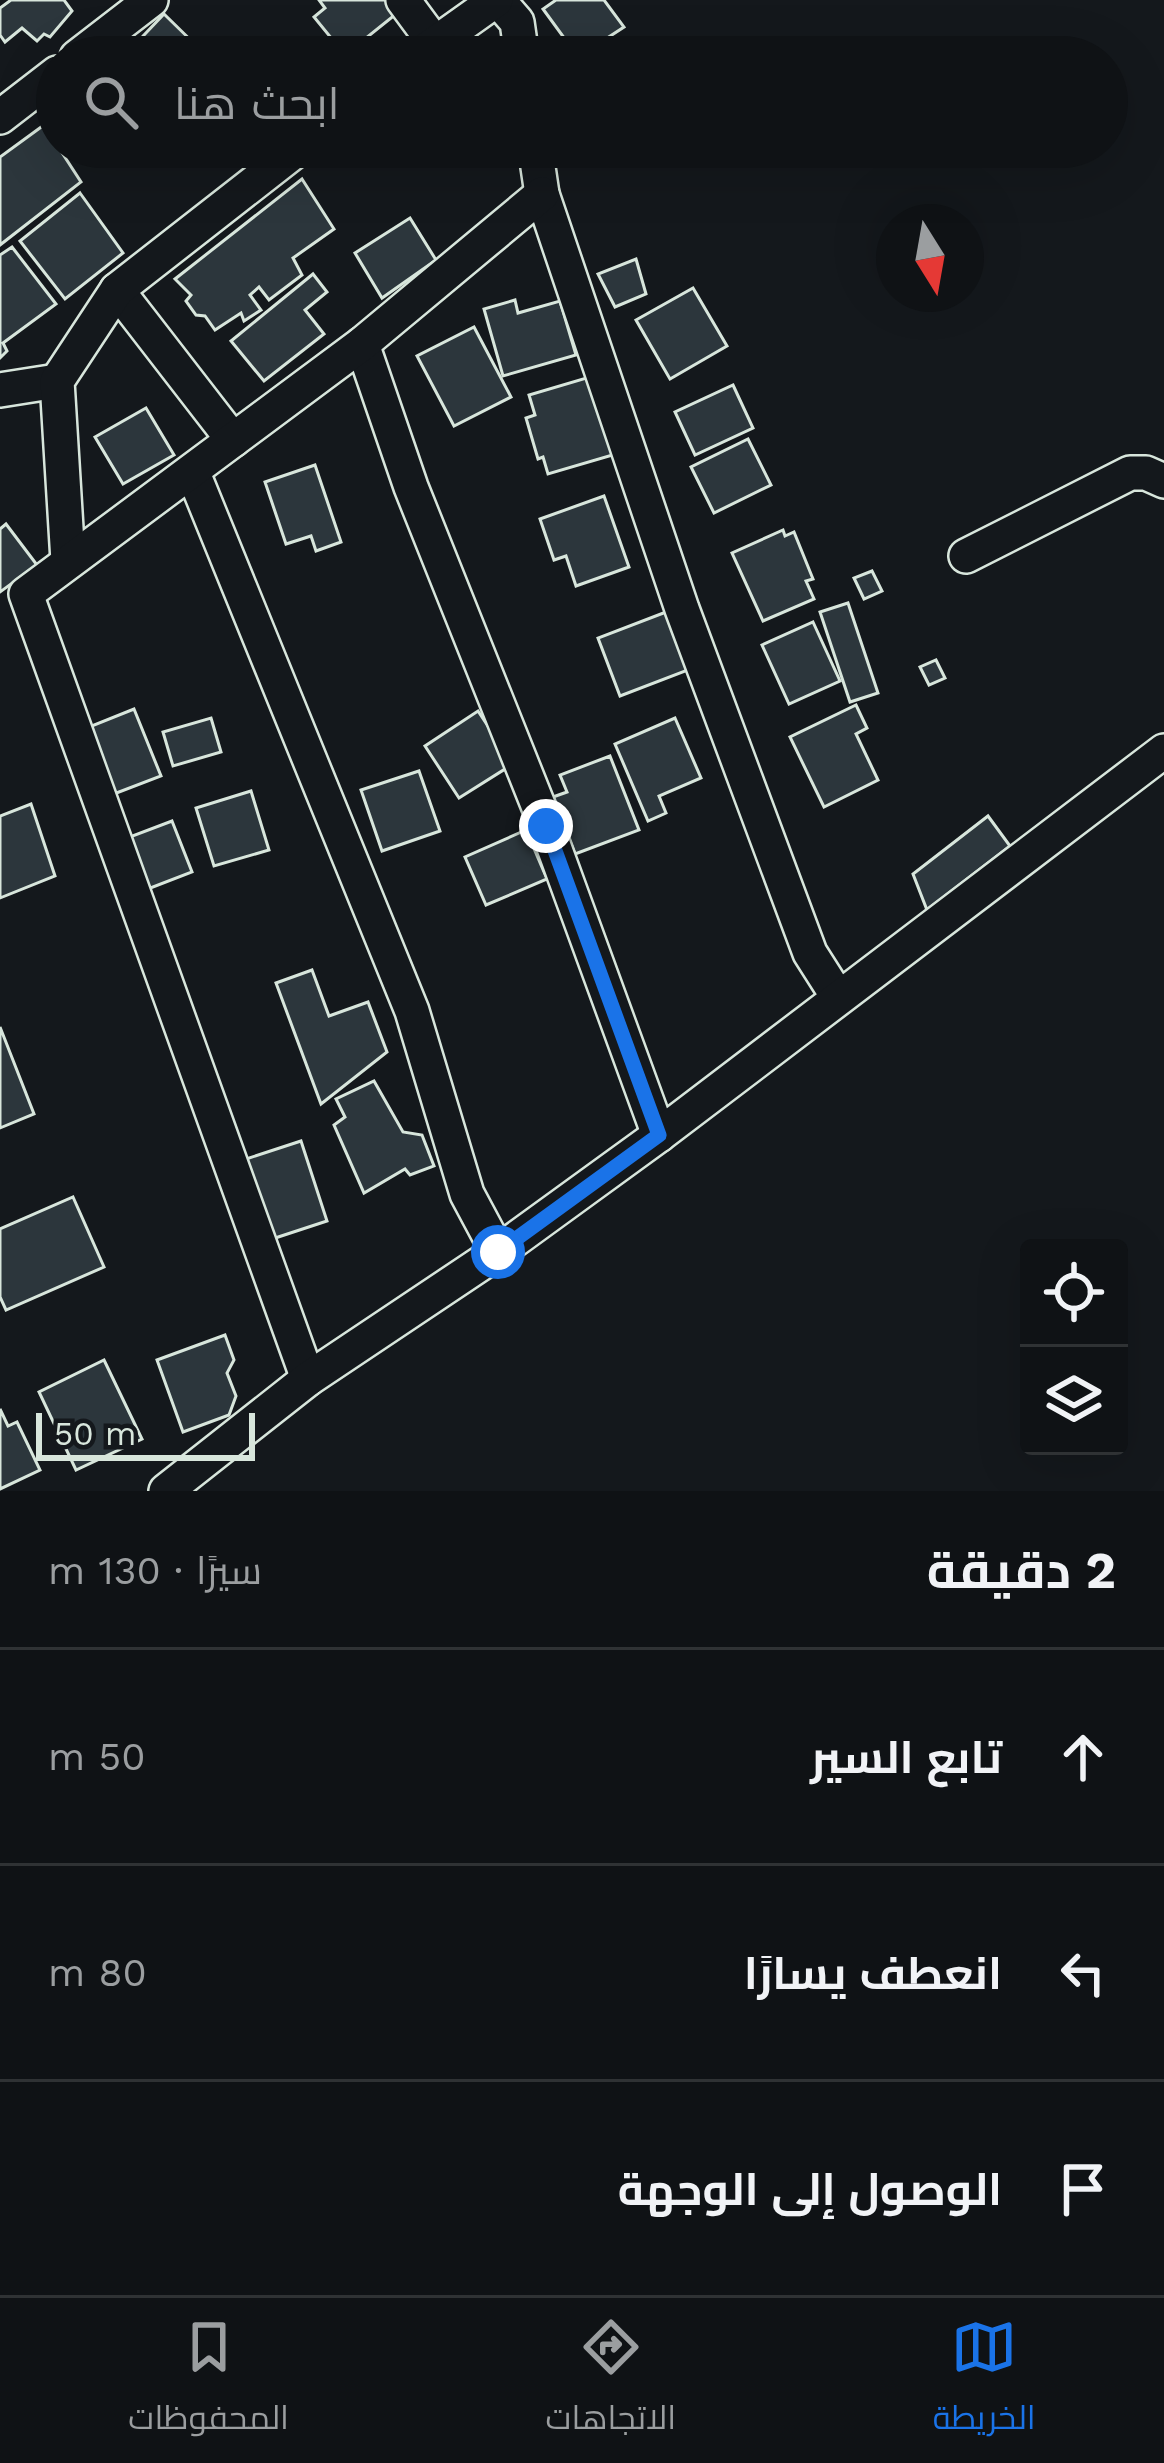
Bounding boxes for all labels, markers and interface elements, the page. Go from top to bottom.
search box [36,36,1128,168]
icon: search [78,69,144,135]
text: ابحث هنا [174,77,340,130]
north arrow [876,204,984,312]
route end [519,799,573,853]
route start [471,1225,525,1279]
map controls [1020,1239,1128,1455]
button: locate [1020,1239,1128,1347]
button: layers [1020,1347,1128,1455]
scale bar [36,1407,255,1460]
text: 50 m [54,1414,136,1453]
text: 2 دقيقة [927,1541,1116,1600]
text: سيرًا · 130 m [48,1548,262,1593]
icon: ahead [1050,1724,1116,1790]
text: تابع السير [810,1731,1002,1784]
text: 50 m [48,1734,145,1779]
icon: left [1050,1940,1116,2006]
text: انعطف يسارًا [744,1947,1002,2000]
text: 80 m [48,1950,147,1995]
icon: arrive [1050,2156,1116,2222]
text: الوصول إلى الوجهة [618,2163,1002,2216]
tab: المحفوظات [128,2314,289,2448]
tab: الاتجاهات [546,2314,676,2448]
tab: الخريطة [933,2314,1036,2448]

